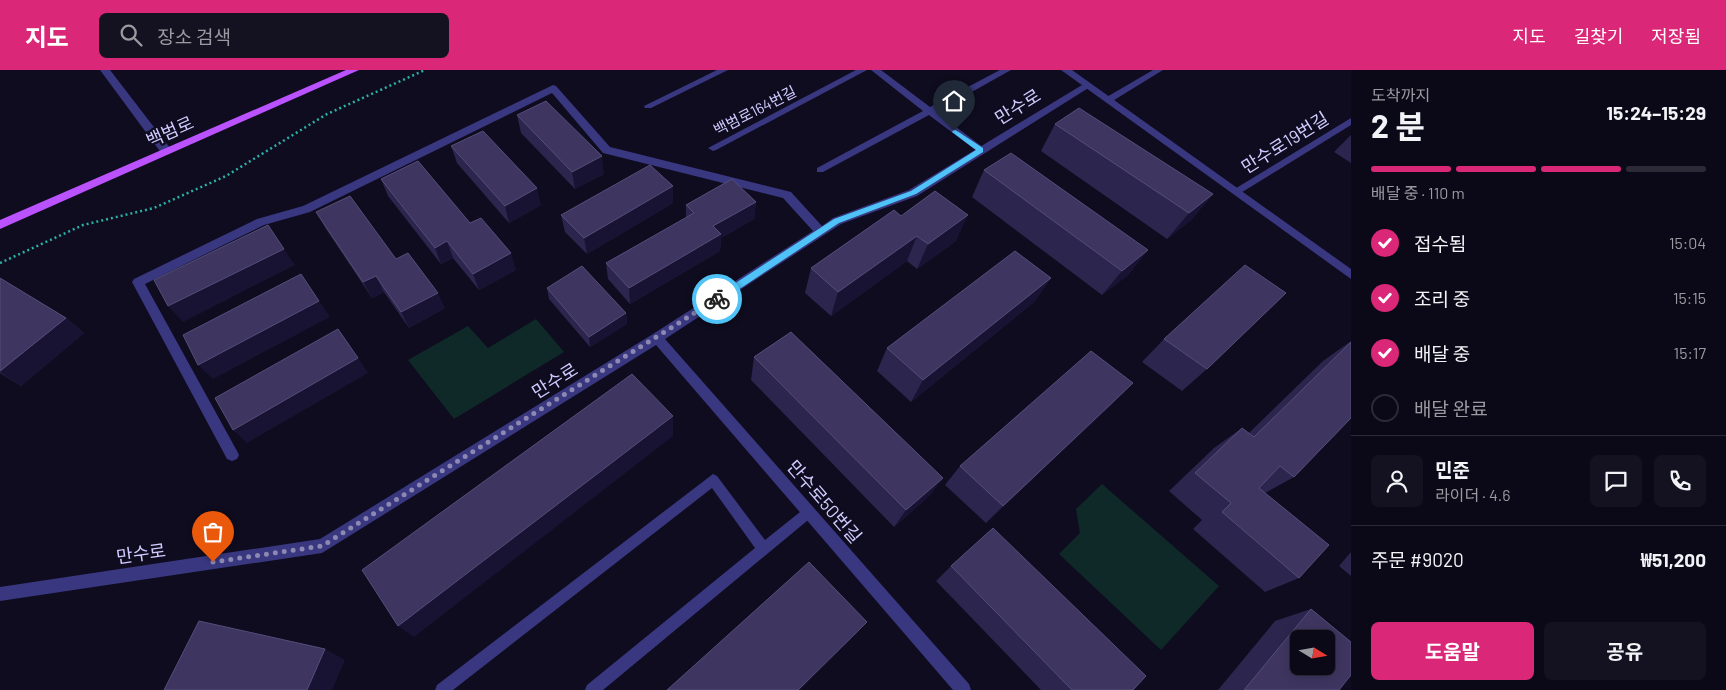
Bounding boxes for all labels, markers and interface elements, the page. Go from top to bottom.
search box [99,13,449,58]
icon: search [117,21,145,49]
text: 지도 [25,22,69,51]
text: 장소 검색 [157,25,231,48]
text: 지도 [1513,25,1546,47]
text: 길찾기 [1574,25,1623,47]
text: 저장됨 [1651,25,1701,47]
pin [933,80,975,131]
street label: 백범로164번길 [710,82,799,139]
street label: 만수로 [991,84,1044,129]
text: 도착까지 [1371,85,1430,104]
icon: home [940,87,968,115]
text: 15:24–15:29 [1606,101,1706,124]
text: 2 분 [1371,106,1425,144]
street label: 만수로19번길 [1237,107,1332,178]
street label: 백범로 [142,111,197,151]
text: 배달 중 · 110 m [1371,183,1465,202]
icon: check [1371,229,1399,257]
text: 접수됨 [1414,232,1466,255]
text: 15:04 [1669,233,1706,252]
courier [692,274,742,324]
icon: check [1371,284,1399,312]
icon: bike [703,285,731,313]
text: 조리 중 [1414,287,1470,310]
text: 15:15 [1673,288,1706,307]
icon: check [1371,339,1399,367]
text: 배달 중 [1414,342,1470,365]
text: 15:17 [1674,343,1706,362]
street label: 만수로 [528,358,581,403]
text: 배달 완료 [1414,397,1488,420]
button: person [1371,455,1423,507]
button: chat [1590,455,1642,507]
button: phone [1654,455,1706,507]
street label: 만수로50번길 [783,456,867,547]
text: 민준 [1435,458,1470,481]
text: 라이더 · 4.6 [1435,485,1510,504]
pin [192,511,234,562]
icon: bag [199,518,227,546]
street label: 만수로 [115,539,167,567]
text: 주문 #9020 [1371,548,1464,571]
text: ₩51,200 [1641,548,1706,571]
button: 도움말 [1371,622,1534,680]
button: 공유 [1544,622,1706,680]
north arrow [1290,630,1335,675]
map controls [1290,630,1335,675]

